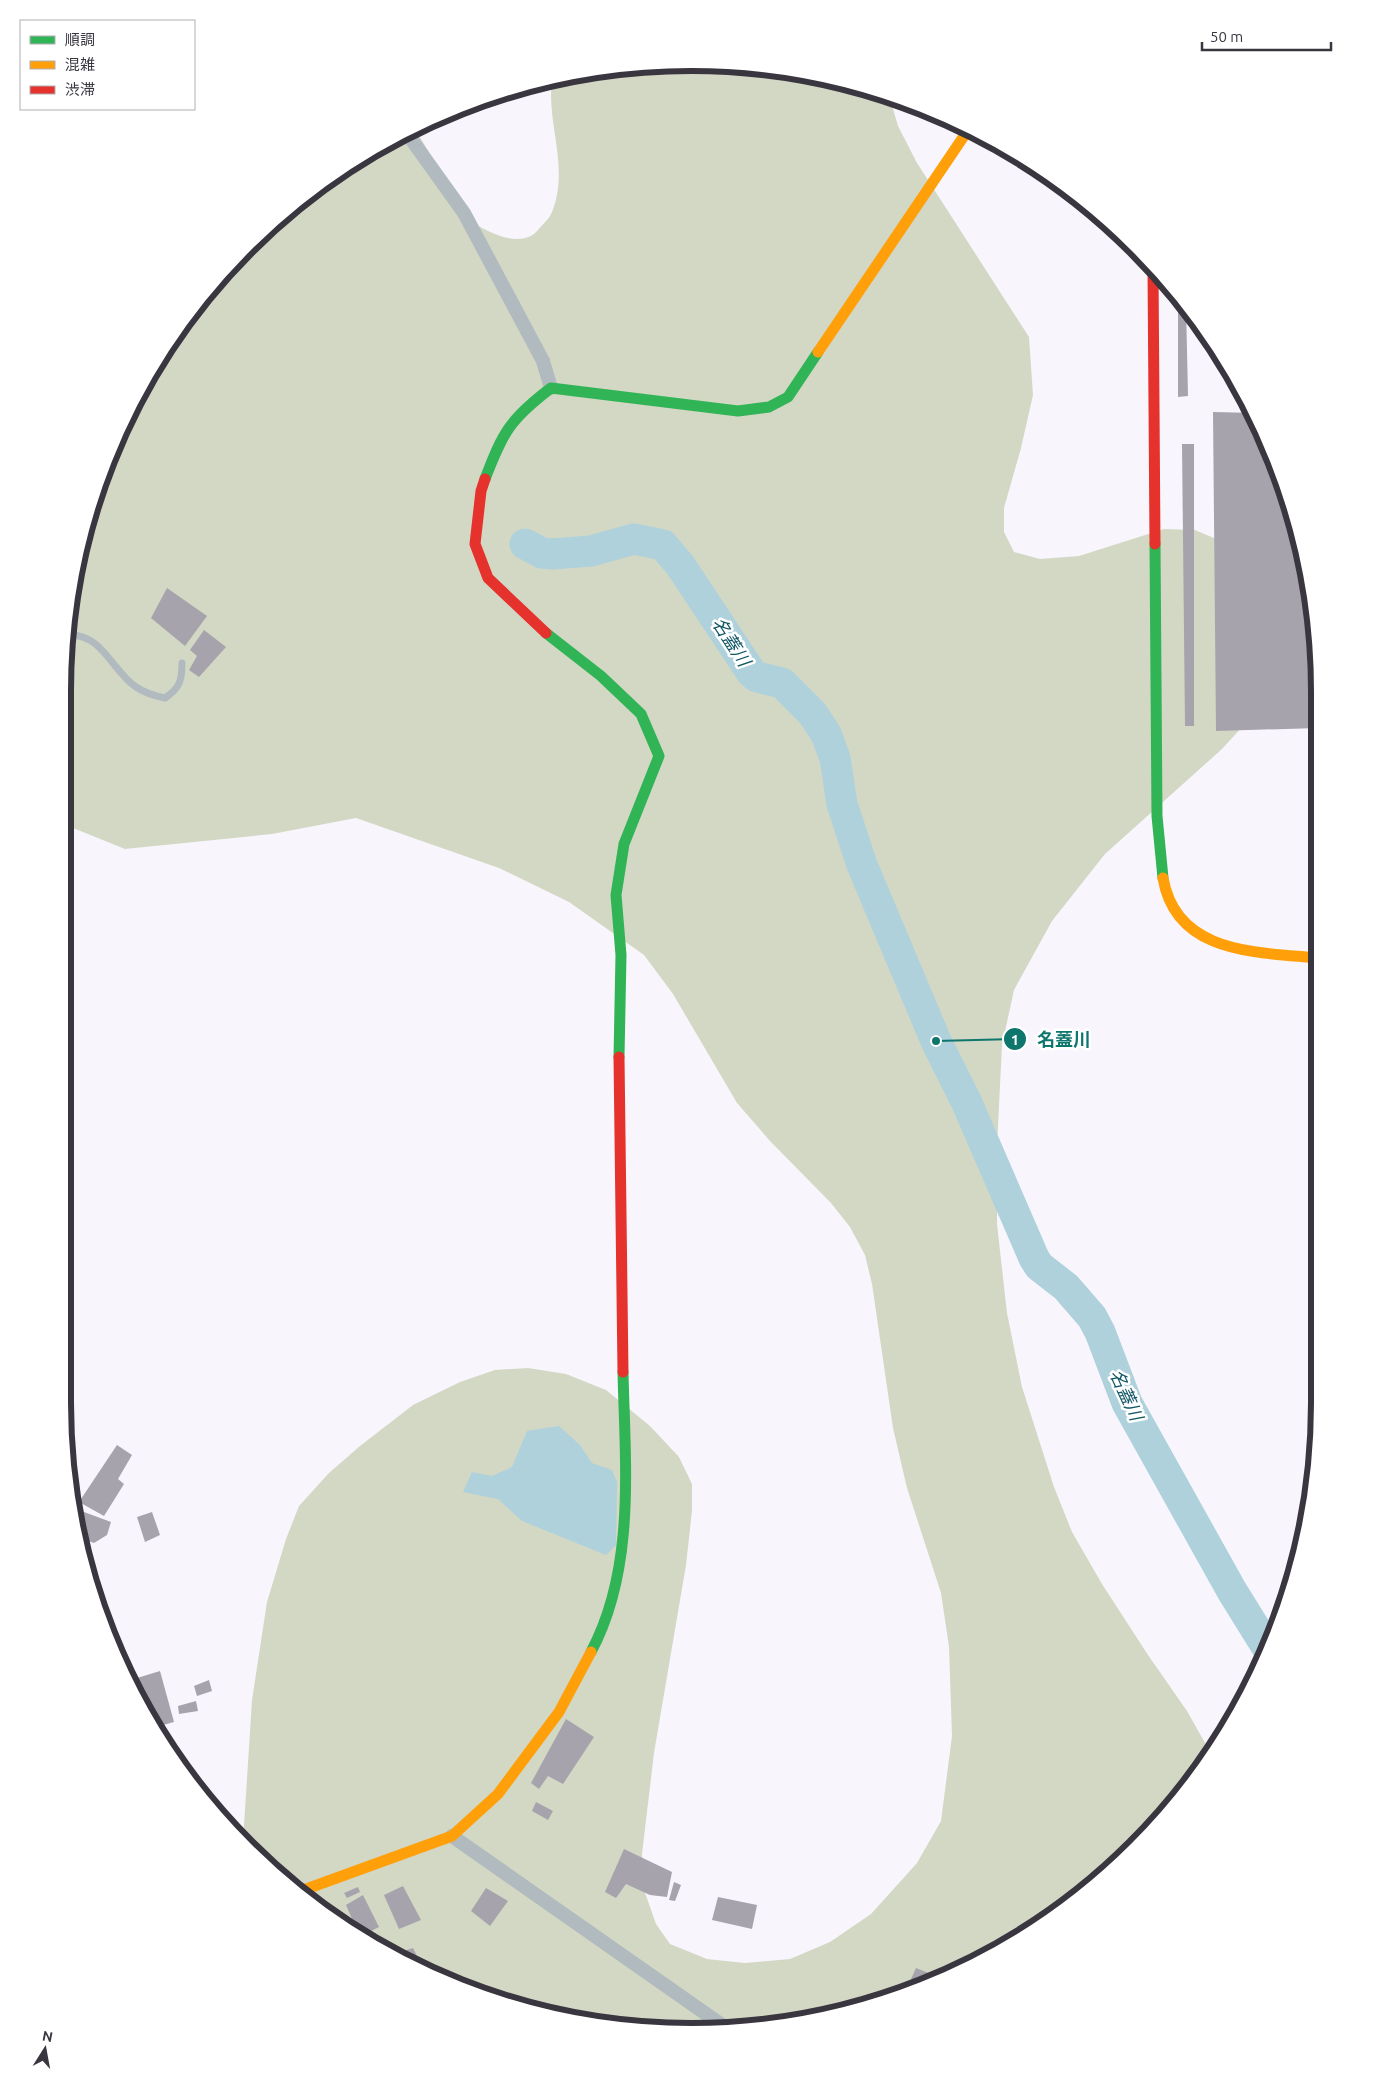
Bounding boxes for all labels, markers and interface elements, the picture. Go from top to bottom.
legend [20,20,195,110]
scale bar [1202,20,1331,52]
text: 50 m [1210,28,1243,45]
text: 順調 [65,31,95,48]
text: 混雑 [65,56,95,73]
text: 渋滞 [65,81,95,98]
water label: 名蓋川 [709,613,756,671]
callout: 名蓋川 [1002,1023,1101,1056]
text: 名蓋川 [1037,1029,1091,1049]
text: 1 [1011,1031,1019,1048]
water label: 名蓋川 [1106,1366,1148,1425]
north arrow [20,2024,70,2074]
text: N [41,2027,54,2045]

